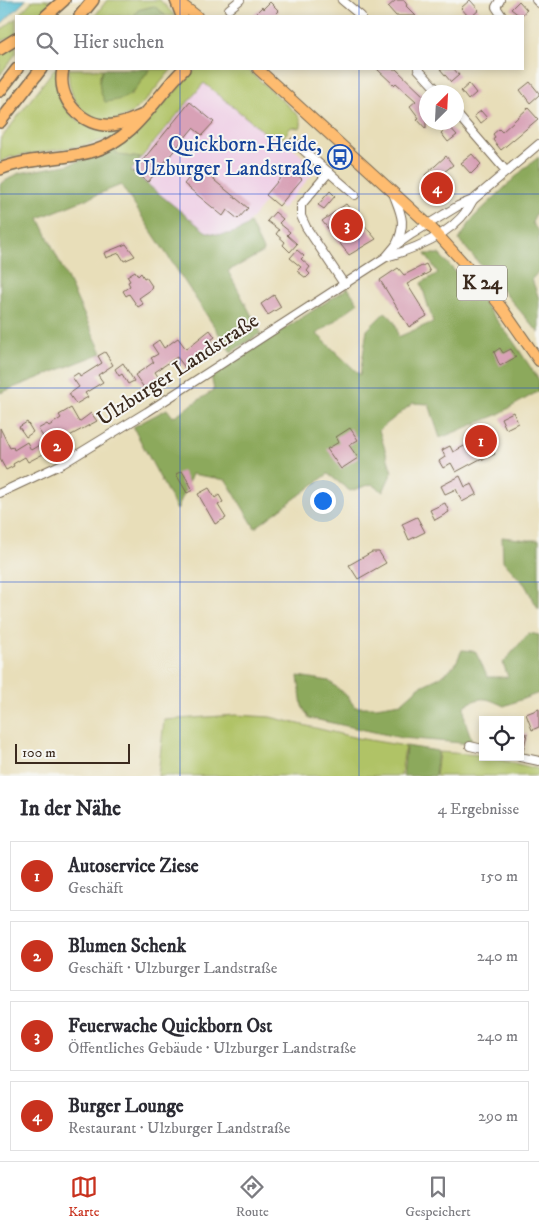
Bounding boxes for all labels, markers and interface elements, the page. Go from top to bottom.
search box [15,15,524,70]
icon: search [33,29,61,57]
text: Hier suchen [73,31,164,54]
north arrow [419,85,464,130]
place label: Quickborn-Heide, Ulzburger Landstraße [134,132,322,182]
bus stop icon: Quickborn-Heide, Ulzburger Landstraße [327,144,353,170]
pin: 4 [421,169,453,207]
pin: 3 [331,206,363,244]
road number: K 24 [457,266,507,300]
street label: Ulzburger Landstraße [92,308,264,432]
pin: 1 [465,422,497,460]
pin: 2 [41,427,73,465]
your location [310,488,336,514]
map controls [479,716,524,761]
button: locate [479,716,524,761]
scale bar [15,741,130,764]
text: 100 m [22,744,56,762]
text: In der Nähe [20,796,121,822]
text: 4 Ergebnisse [437,799,519,819]
text: Autoservice Ziese [68,855,199,878]
text: 1 [34,866,40,886]
text: 150 m [480,866,518,886]
text: Geschäft [68,878,123,898]
text: Blumen Schenk [68,935,186,958]
text: 2 [33,946,41,966]
text: 240 m [477,946,518,966]
text: Geschäft · Ulzburger Landstraße [68,958,277,978]
text: Feuerwache Quickborn Ost [68,1015,272,1038]
text: 3 [34,1026,40,1046]
text: 240 m [477,1026,518,1046]
text: Öffentliches Gebäude · Ulzburger Landstraße [68,1038,356,1058]
text: Burger Lounge [68,1095,184,1118]
text: 4 [32,1106,42,1126]
text: 290 m [478,1106,518,1126]
text: Restaurant · Ulzburger Landstraße [68,1118,290,1138]
tab: Karte [68,1173,99,1221]
tab: Route [236,1173,269,1221]
tab: Gespeichert [405,1173,471,1221]

